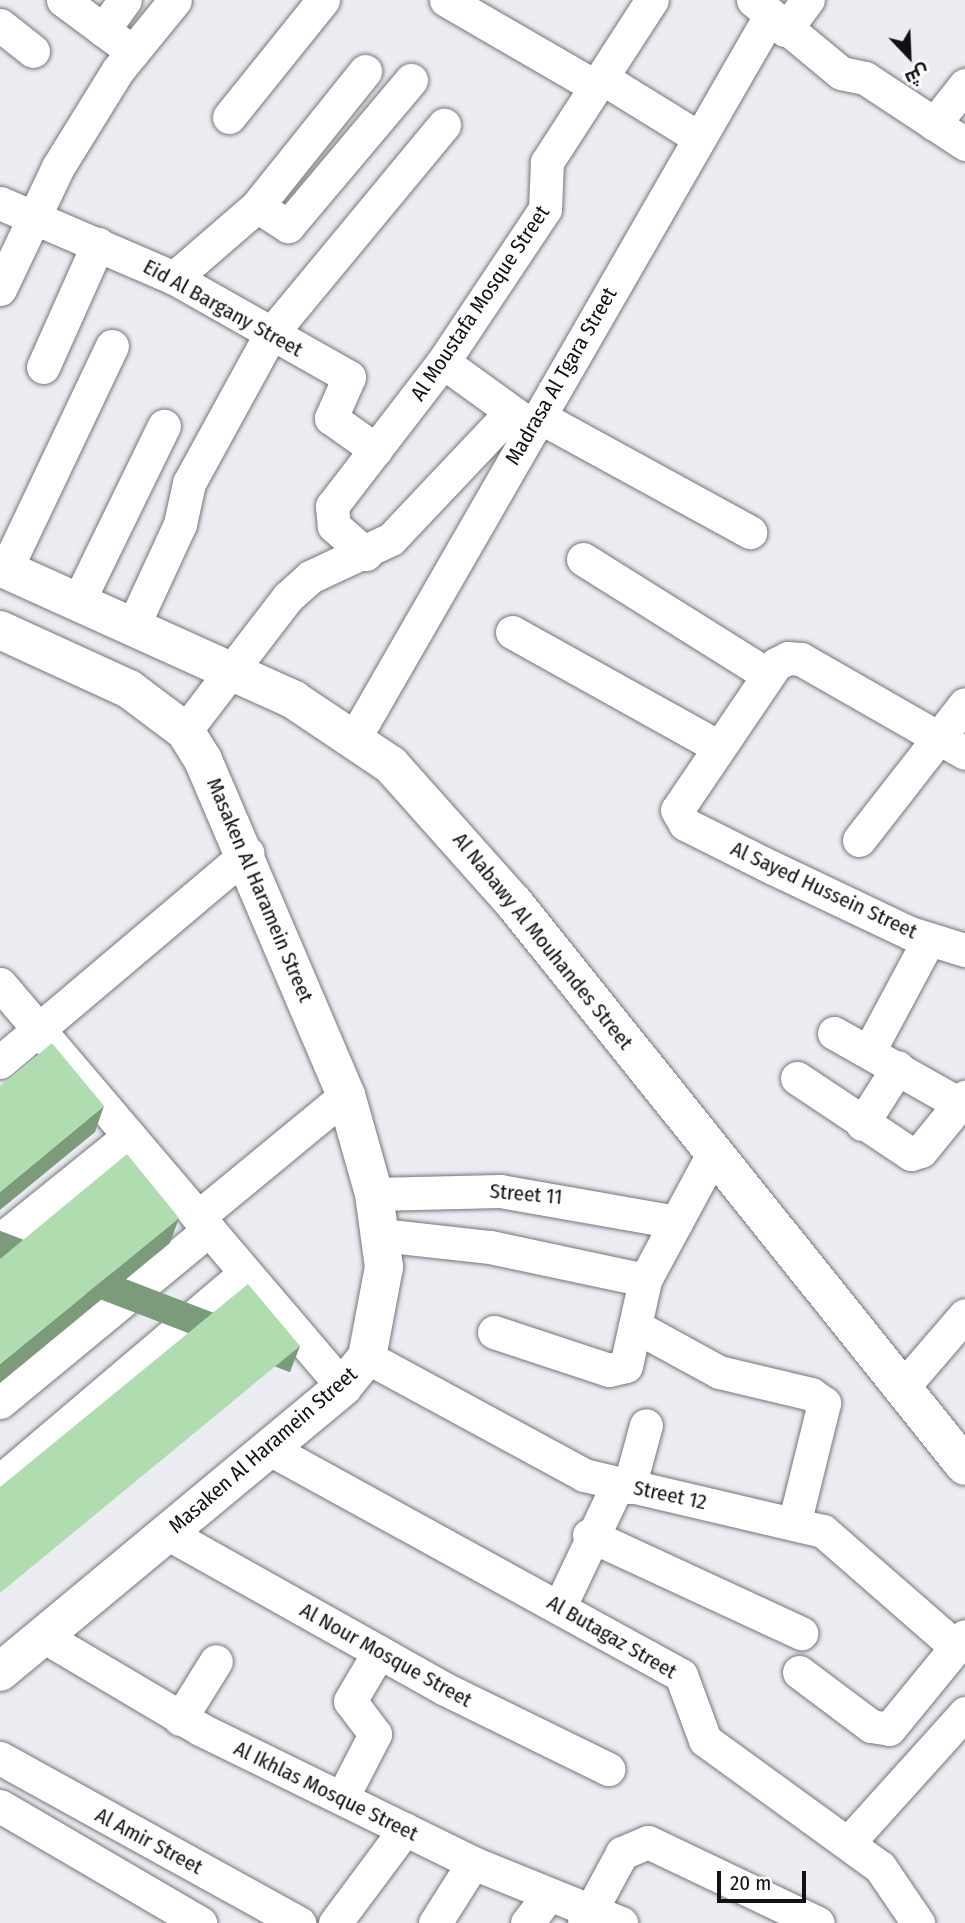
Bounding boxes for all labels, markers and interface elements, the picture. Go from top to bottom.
north arrow [874,21,944,91]
text: ش [902,60,933,91]
street label: Al Moustafa Mosque Street [405,201,555,405]
street label: Eid Al Bargany Street [139,254,307,362]
street label: Madrasa Al Tgara Street [500,283,622,469]
street label: Masaken Al Haramein Street [201,774,319,1006]
street label: Al Nabawy Al Mouhandes Street [448,827,638,1055]
street label: Al Sayed Hussein Street [727,836,921,944]
street label: Street 11 [489,1178,563,1210]
street label: Masaken Al Haramein Street [164,1361,362,1539]
street label: Street 12 [631,1475,709,1515]
street label: Al Butagaz Street [543,1590,681,1684]
street label: Al Nour Mosque Street [296,1597,476,1713]
street label: Al Ikhlas Mosque Street [230,1736,422,1846]
street label: Al Amir Street [91,1802,207,1880]
scale bar [720,1856,809,1900]
text: 20 m [730,1870,771,1896]

